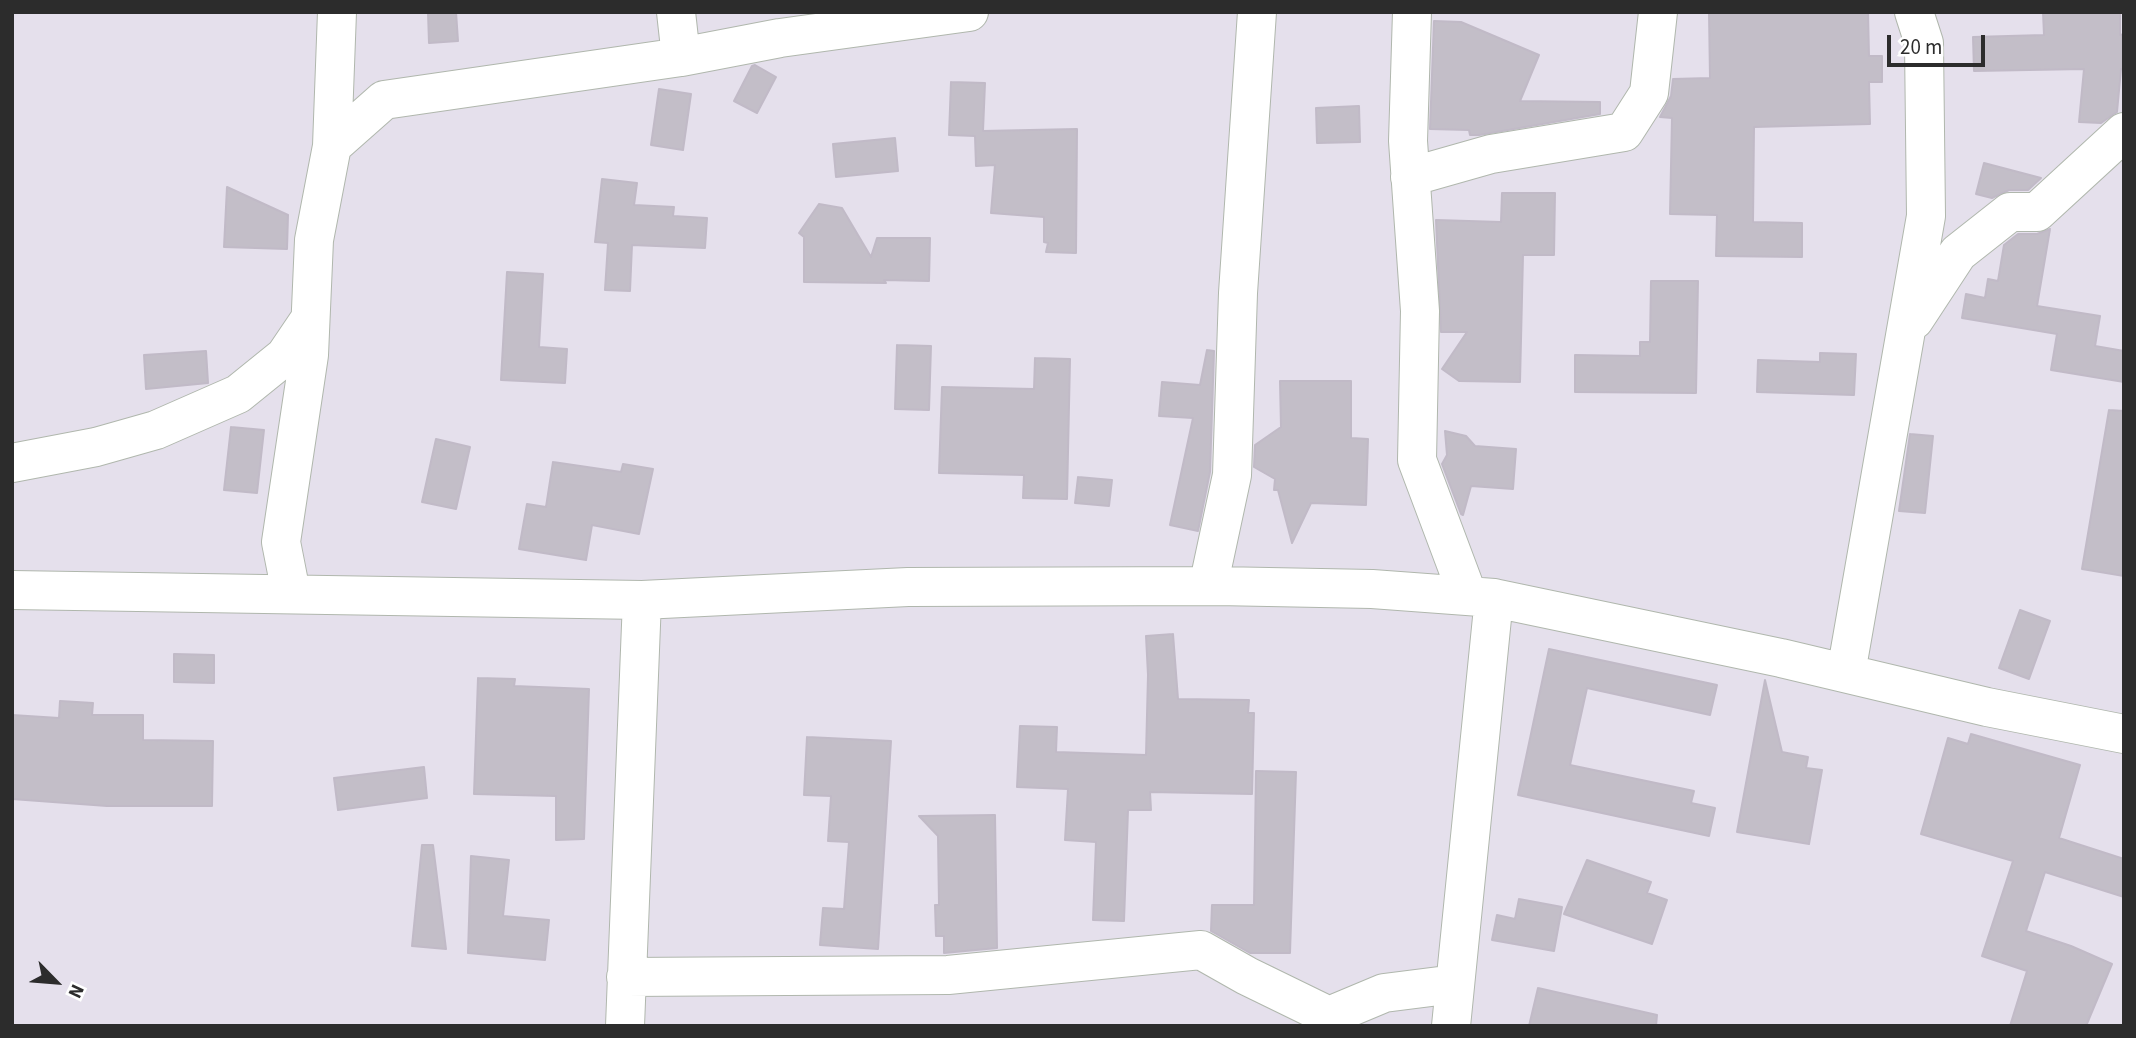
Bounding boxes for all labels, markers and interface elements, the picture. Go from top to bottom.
scale bar [1891,21,1989,65]
text: 20 m [1900,32,1942,62]
north arrow [21,947,91,1017]
text: N [61,980,90,1003]

